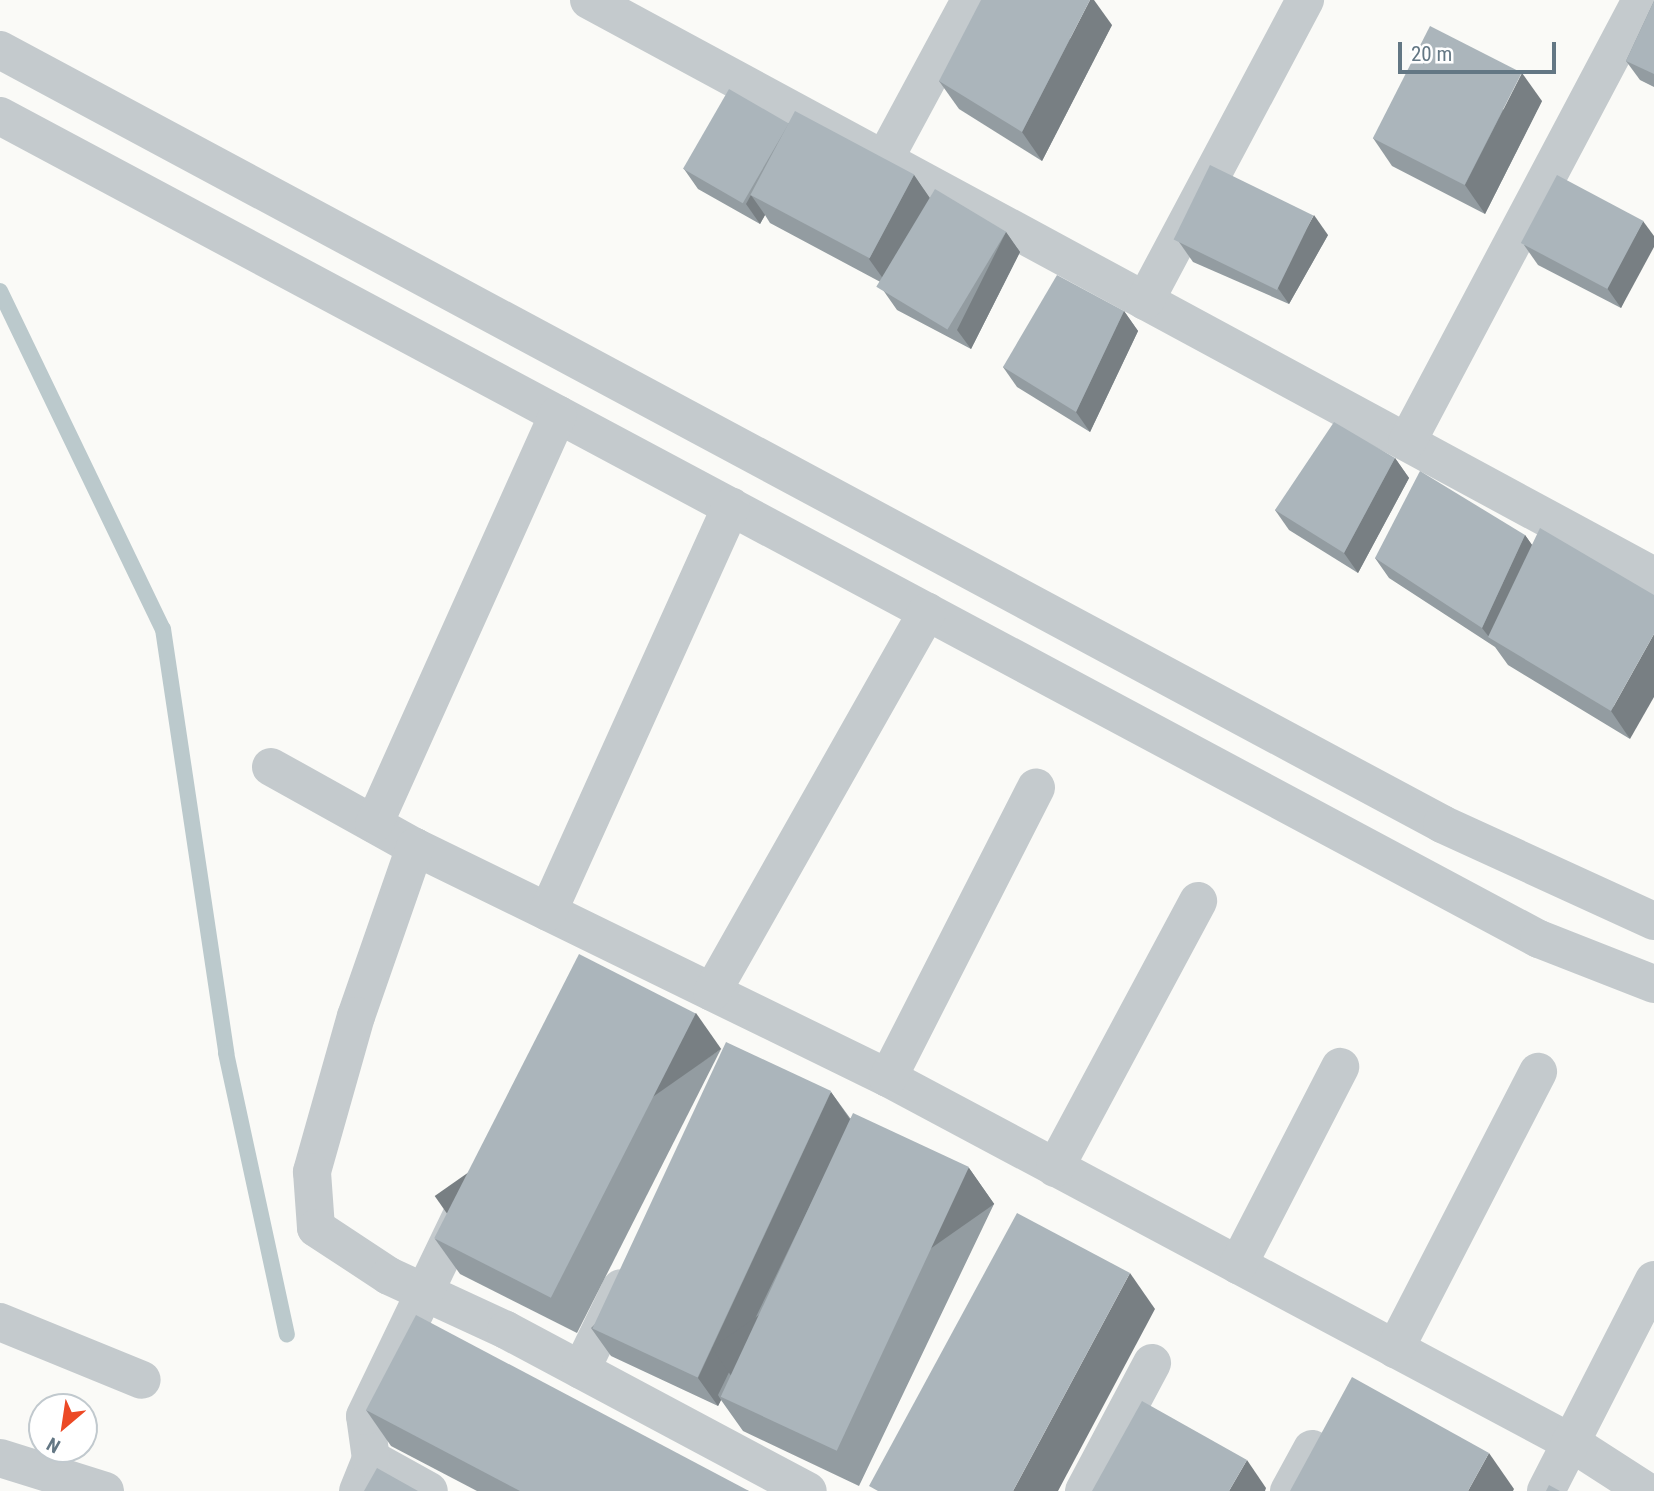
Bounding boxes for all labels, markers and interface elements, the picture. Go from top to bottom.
scale bar [1402,28,1560,72]
text: 20 m [1411,42,1452,66]
north arrow [28,1393,98,1463]
text: N [43,1432,64,1458]

